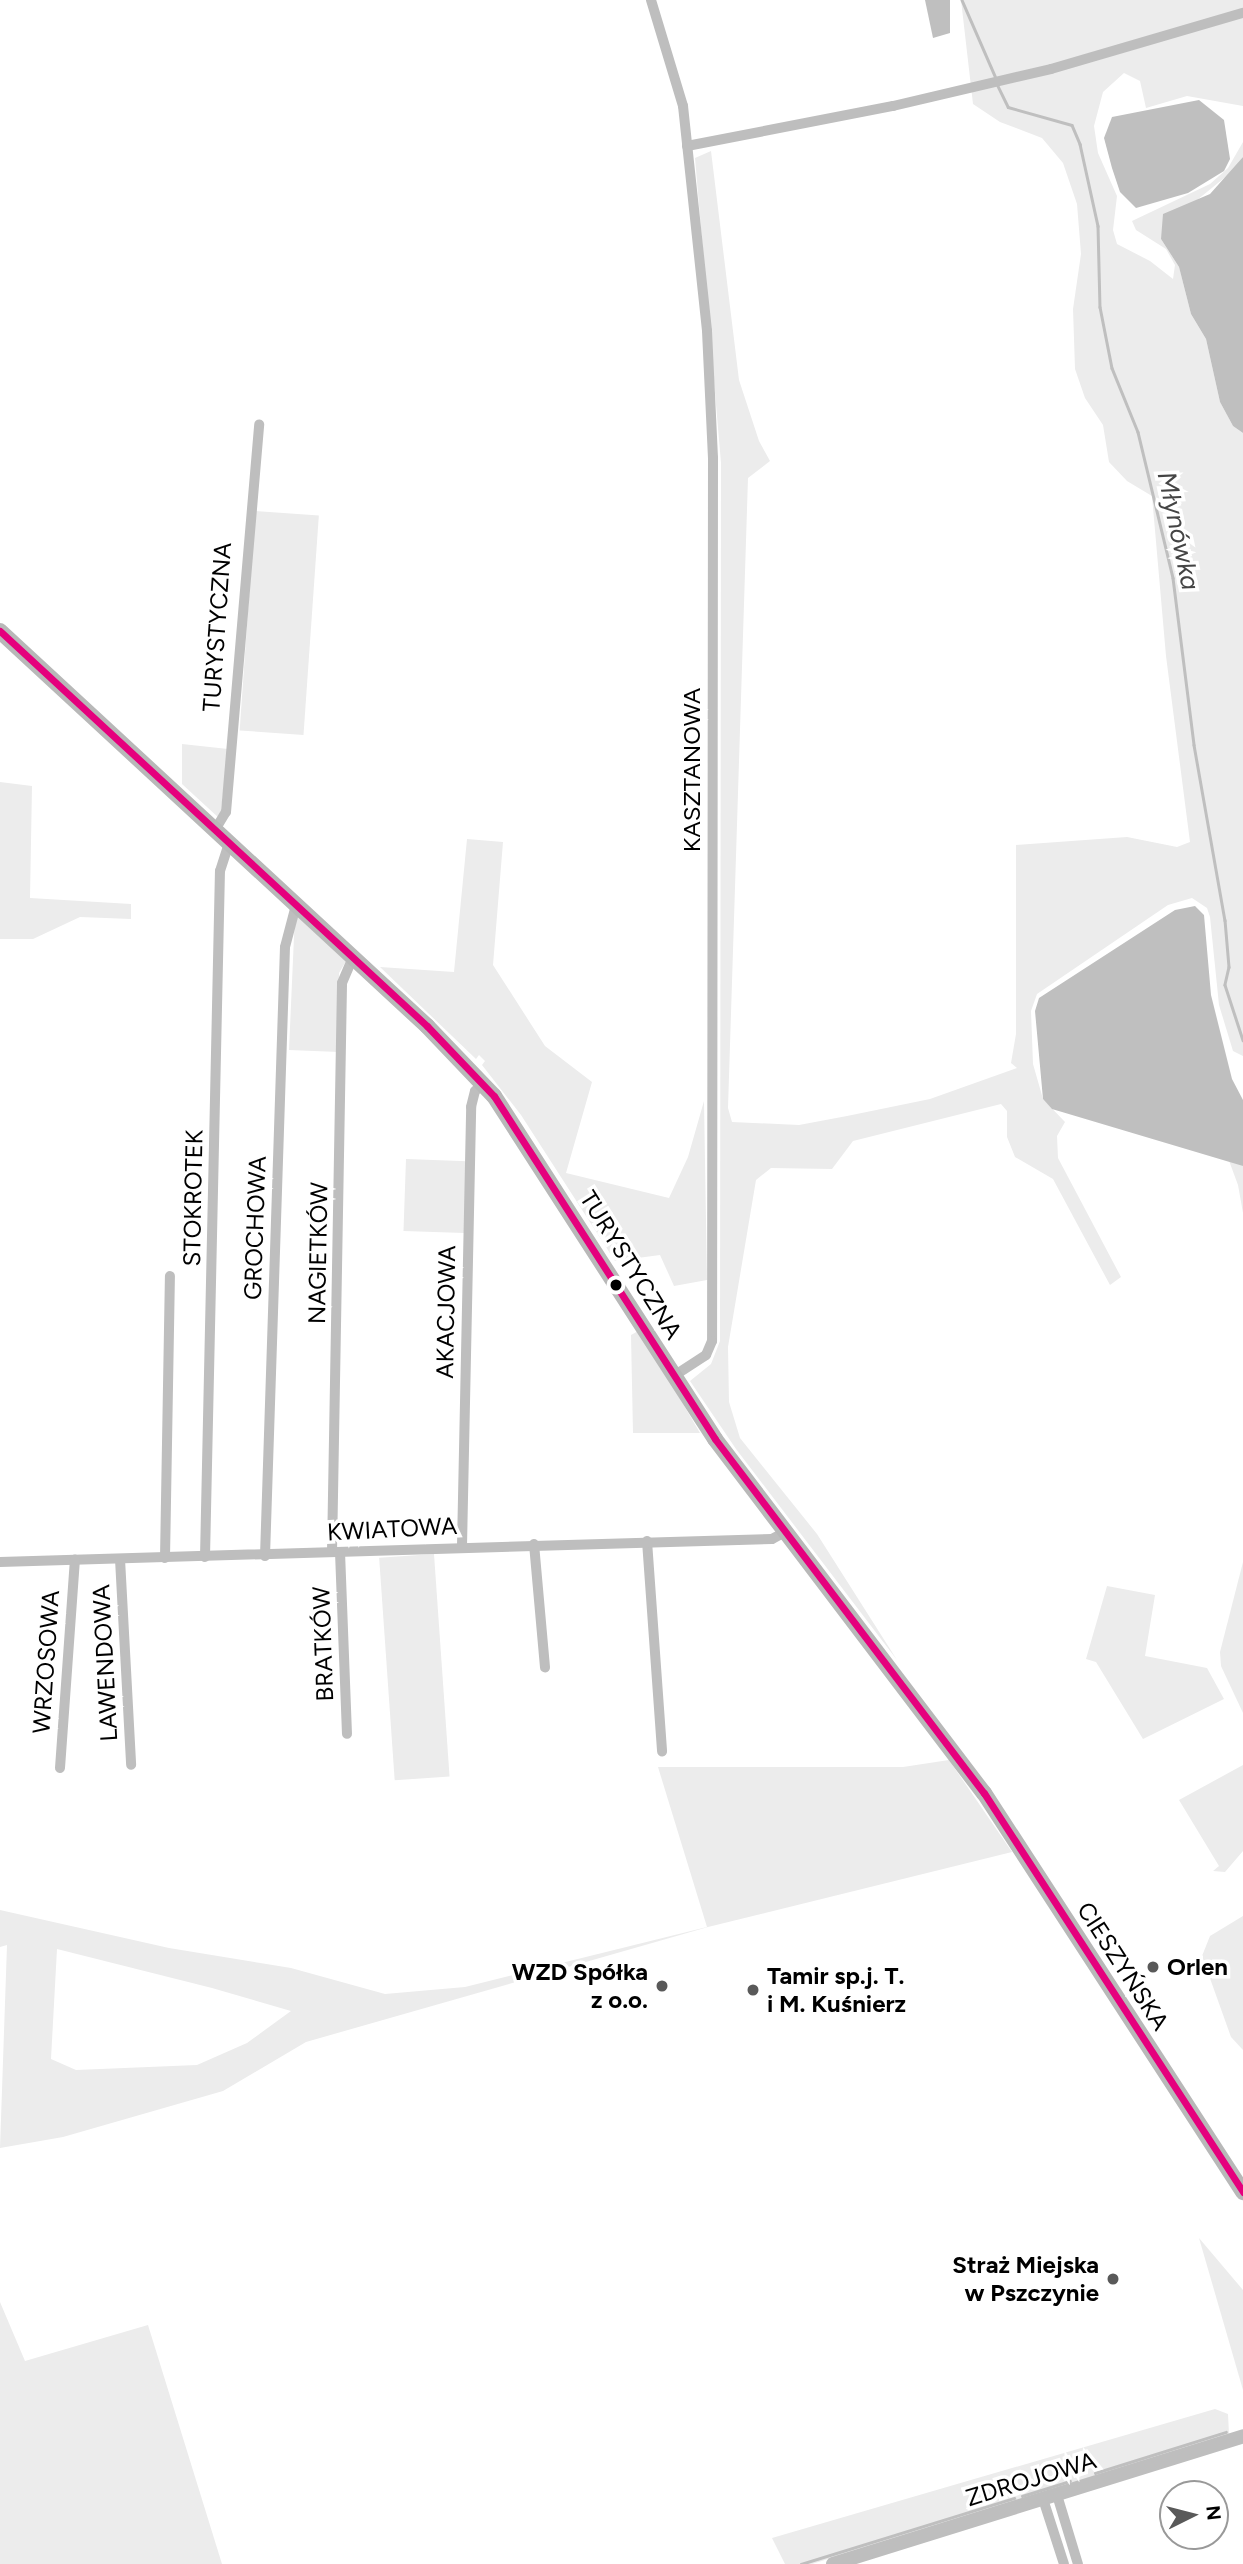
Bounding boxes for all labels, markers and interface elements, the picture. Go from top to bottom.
water label: Młynówka [1150,469,1206,593]
street label: TURYSTYCZNA [197,541,237,713]
street label: KASZTANOWA [678,688,706,852]
street label: STOKROTEK [177,1129,209,1267]
street label: GROCHOWA [238,1155,272,1301]
street label: NAGIETKÓW [302,1182,334,1324]
street label: TURYSTYCZNA [574,1185,688,1345]
street label: AKACJOWA [430,1245,462,1379]
unlabelled marker [609,1278,623,1292]
street label: KWIATOWA [326,1511,458,1547]
street label: LAWENDOWA [87,1584,123,1742]
street label: BRATKÓW [307,1586,339,1702]
street label: WRZOSOWA [27,1589,65,1735]
street label: CIESZYŃSKA [1071,1897,1175,2035]
place label: Orlen [1167,1953,1228,1981]
place label: WZD Spółka z o.o. [512,1958,648,2014]
marker: Orlen [1145,1959,1161,1975]
place label: Tamir sp.j. T. i M. Kuśnierz [767,1962,906,2018]
marker: WZD Spółka z o.o. [654,1978,670,1994]
marker: Tamir sp.j. T. i M. Kuśnierz [745,1982,761,1998]
place label: Straż Miejska w Pszczynie [952,2251,1099,2307]
marker: Straż Miejska w Pszczynie [1105,2271,1121,2287]
street label: ZDROJOWA [962,2446,1100,2512]
north arrow [1159,2480,1229,2550]
text: N [1201,2504,1226,2521]

